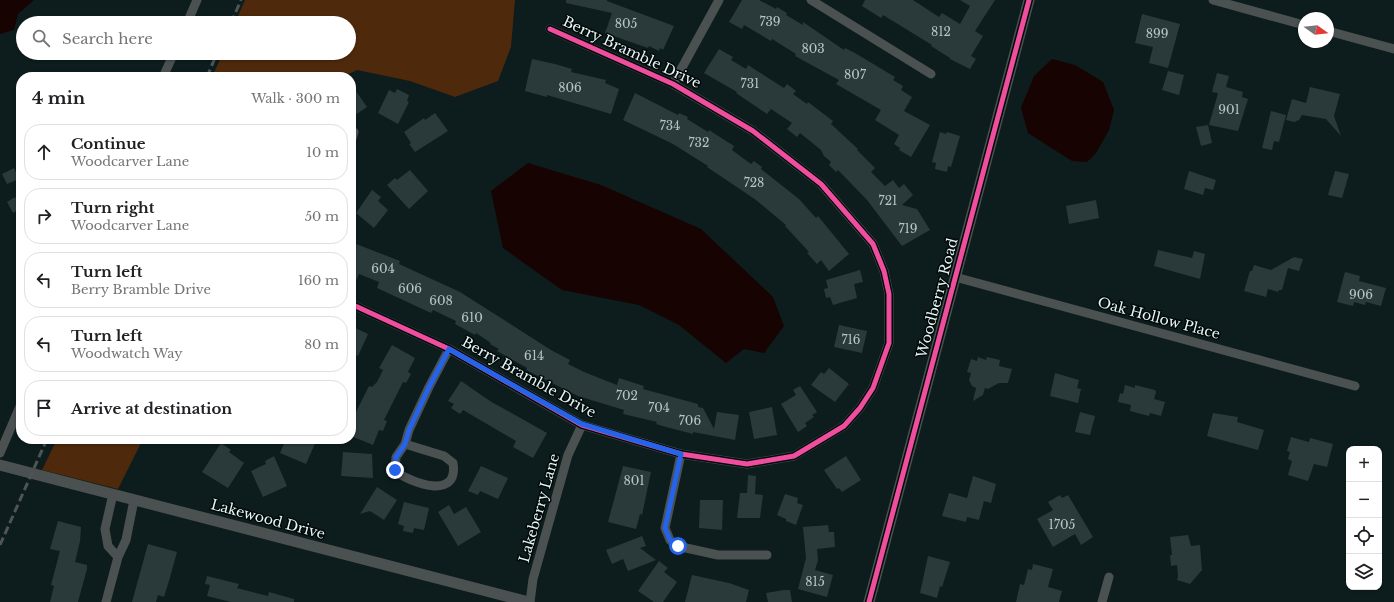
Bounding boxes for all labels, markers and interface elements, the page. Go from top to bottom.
street label: Berry Bramble Drive [560,12,704,92]
north arrow [1298,12,1334,48]
house number: 739 [759,14,781,29]
search box [16,16,356,60]
house number: 805 [615,16,638,31]
house number: 812 [931,24,951,39]
house number: 899 [1146,26,1168,41]
icon: search [30,27,52,49]
text: Search here [62,29,153,48]
house number: 803 [801,41,825,56]
house number: 807 [844,67,867,82]
house number: 731 [741,76,759,91]
house number: 806 [558,80,582,95]
text: 4 min [32,88,85,109]
text: Walk · 300 m [251,90,340,107]
house number: 901 [1218,102,1240,117]
house number: 734 [660,118,680,133]
text: Continue [71,134,146,153]
house number: 732 [689,135,709,150]
icon: ahead [33,141,55,163]
text: 10 m [306,144,339,161]
text: Woodcarver Lane [71,153,189,170]
house number: 728 [744,175,764,190]
house number: 721 [879,193,897,208]
text: Turn right [71,198,154,217]
icon: right [33,205,55,227]
text: 50 m [305,208,339,225]
text: Woodcarver Lane [71,217,189,234]
house number: 719 [898,221,918,236]
street label: Woodberry Road [912,236,962,361]
house number: 604 [371,261,395,276]
text: Turn left [71,262,142,281]
icon: left [33,269,55,291]
text: 160 m [298,272,339,289]
text: Berry Bramble Drive [71,281,211,298]
house number: 606 [398,281,422,296]
house number: 906 [1349,287,1373,302]
house number: 608 [429,293,453,308]
street label: Oak Hollow Place [1096,293,1222,343]
house number: 610 [461,310,483,325]
text: Turn left [71,326,142,345]
house number: 716 [841,332,861,347]
icon: left [33,333,55,355]
street label: Berry Bramble Drive [459,333,599,421]
text: 80 m [304,336,339,353]
text: Woodwatch Way [71,345,183,362]
house number: 614 [524,348,544,363]
house number: 702 [616,388,638,403]
icon: arrive [33,397,55,419]
text: Arrive at destination [71,399,232,418]
house number: 704 [648,400,670,415]
house number: 706 [679,413,701,428]
map controls [1346,446,1382,590]
button: + [1346,446,1382,482]
street label: Lakeberry Lane [515,451,563,565]
route end [386,461,404,479]
house number: 801 [623,473,645,488]
button: − [1346,482,1382,518]
street label: Lakewood Drive [209,495,327,543]
house number: 1705 [1049,517,1076,532]
button: locate [1346,518,1382,554]
route start [669,537,687,555]
button: layers [1346,554,1382,590]
house number: 815 [805,574,825,589]

